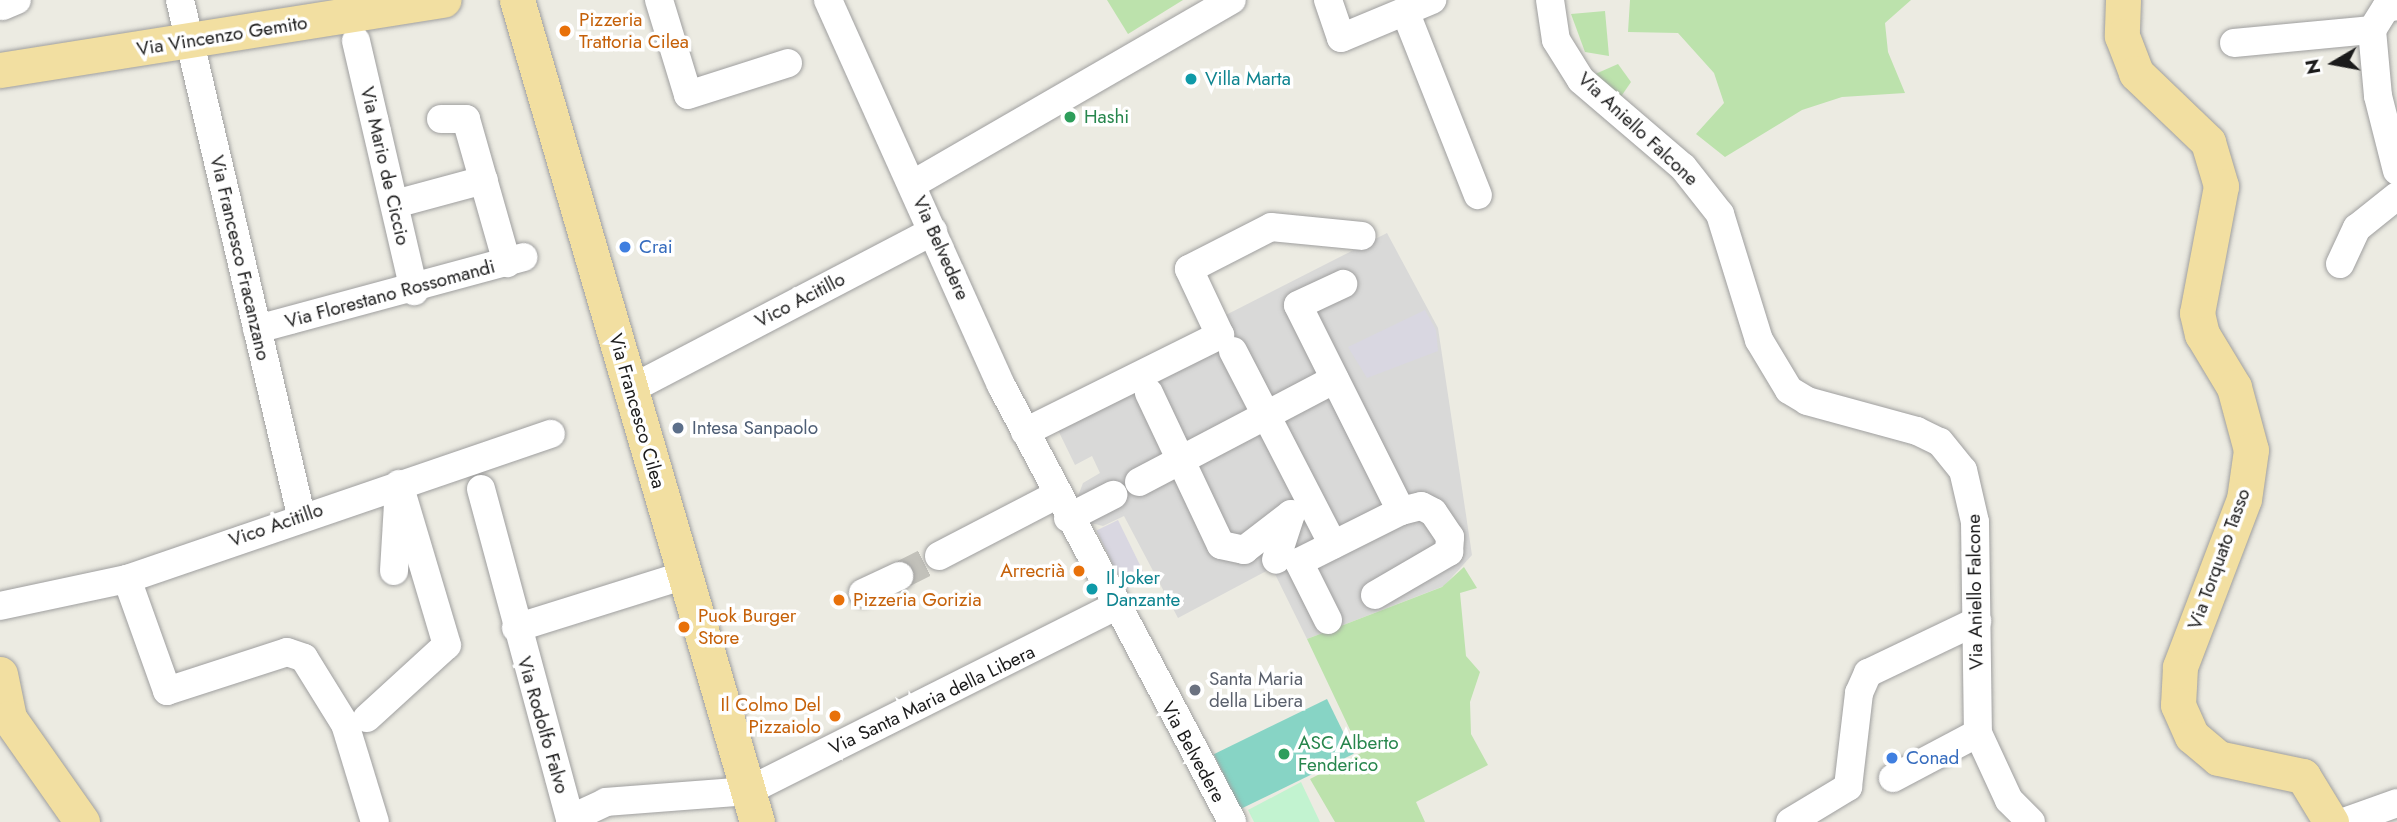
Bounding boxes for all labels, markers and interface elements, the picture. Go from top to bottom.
place label: Pizzeria Trattoria Cilea [579,9,689,53]
street label: Via Vincenzo Gemito [135,11,309,61]
marker: Pizzeria Trattoria Cilea [557,23,573,39]
north arrow [2299,28,2369,98]
text: N [2298,57,2327,77]
street label: Via Aniello Falcone [1573,67,1703,191]
place label: Villa Marta [1205,68,1291,90]
marker: Villa Marta [1183,71,1199,87]
street label: Via Mario de Ciccio [356,84,414,248]
place label: Hashi [1084,106,1129,128]
marker: Hashi [1062,109,1078,125]
street label: Via Francesco Fracanzano [205,153,275,363]
street label: Via Belvedere [908,192,974,304]
place label: Crai [639,236,673,258]
marker: Crai [617,239,633,255]
street label: Via Florestano Rossomandi [283,255,497,333]
street label: Vico Acitillo [751,268,849,332]
street label: Via Francesco Cilea [604,331,670,491]
place label: Intesa Sanpaolo [692,417,818,439]
marker: Intesa Sanpaolo [670,420,686,436]
street label: Via Torquato Tasso [2183,485,2255,633]
street label: Vico Acitillo [226,498,326,552]
street label: Via Aniello Falcone [1962,514,1988,670]
place label: Arrecrià [1000,560,1065,582]
marker: Arrecrià [1071,563,1087,579]
place label: Il Joker Danzante [1106,567,1180,611]
marker: Il Joker Danzante [1084,581,1100,597]
place label: Pizzeria Gorizia [853,589,982,611]
marker: Pizzeria Gorizia [831,592,847,608]
place label: Puok Burger Store [698,605,796,649]
marker: Puok Burger Store [676,619,692,635]
street label: Via Santa Maria della Libera [825,640,1039,760]
street label: Via Rodolfo Falvo [513,654,573,796]
place label: Santa Maria della Libera [1209,668,1303,712]
marker: Santa Maria della Libera [1187,682,1203,698]
place label: Il Colmo Del Pizzaiolo [721,694,821,738]
street label: Via Belvedere [1156,698,1230,806]
marker: Il Colmo Del Pizzaiolo [827,708,843,724]
place label: ASC Alberto Fenderico [1298,732,1399,776]
marker: ASC Alberto Fenderico [1276,746,1292,762]
place label: Conad [1906,747,1959,769]
marker: Conad [1884,750,1900,766]

